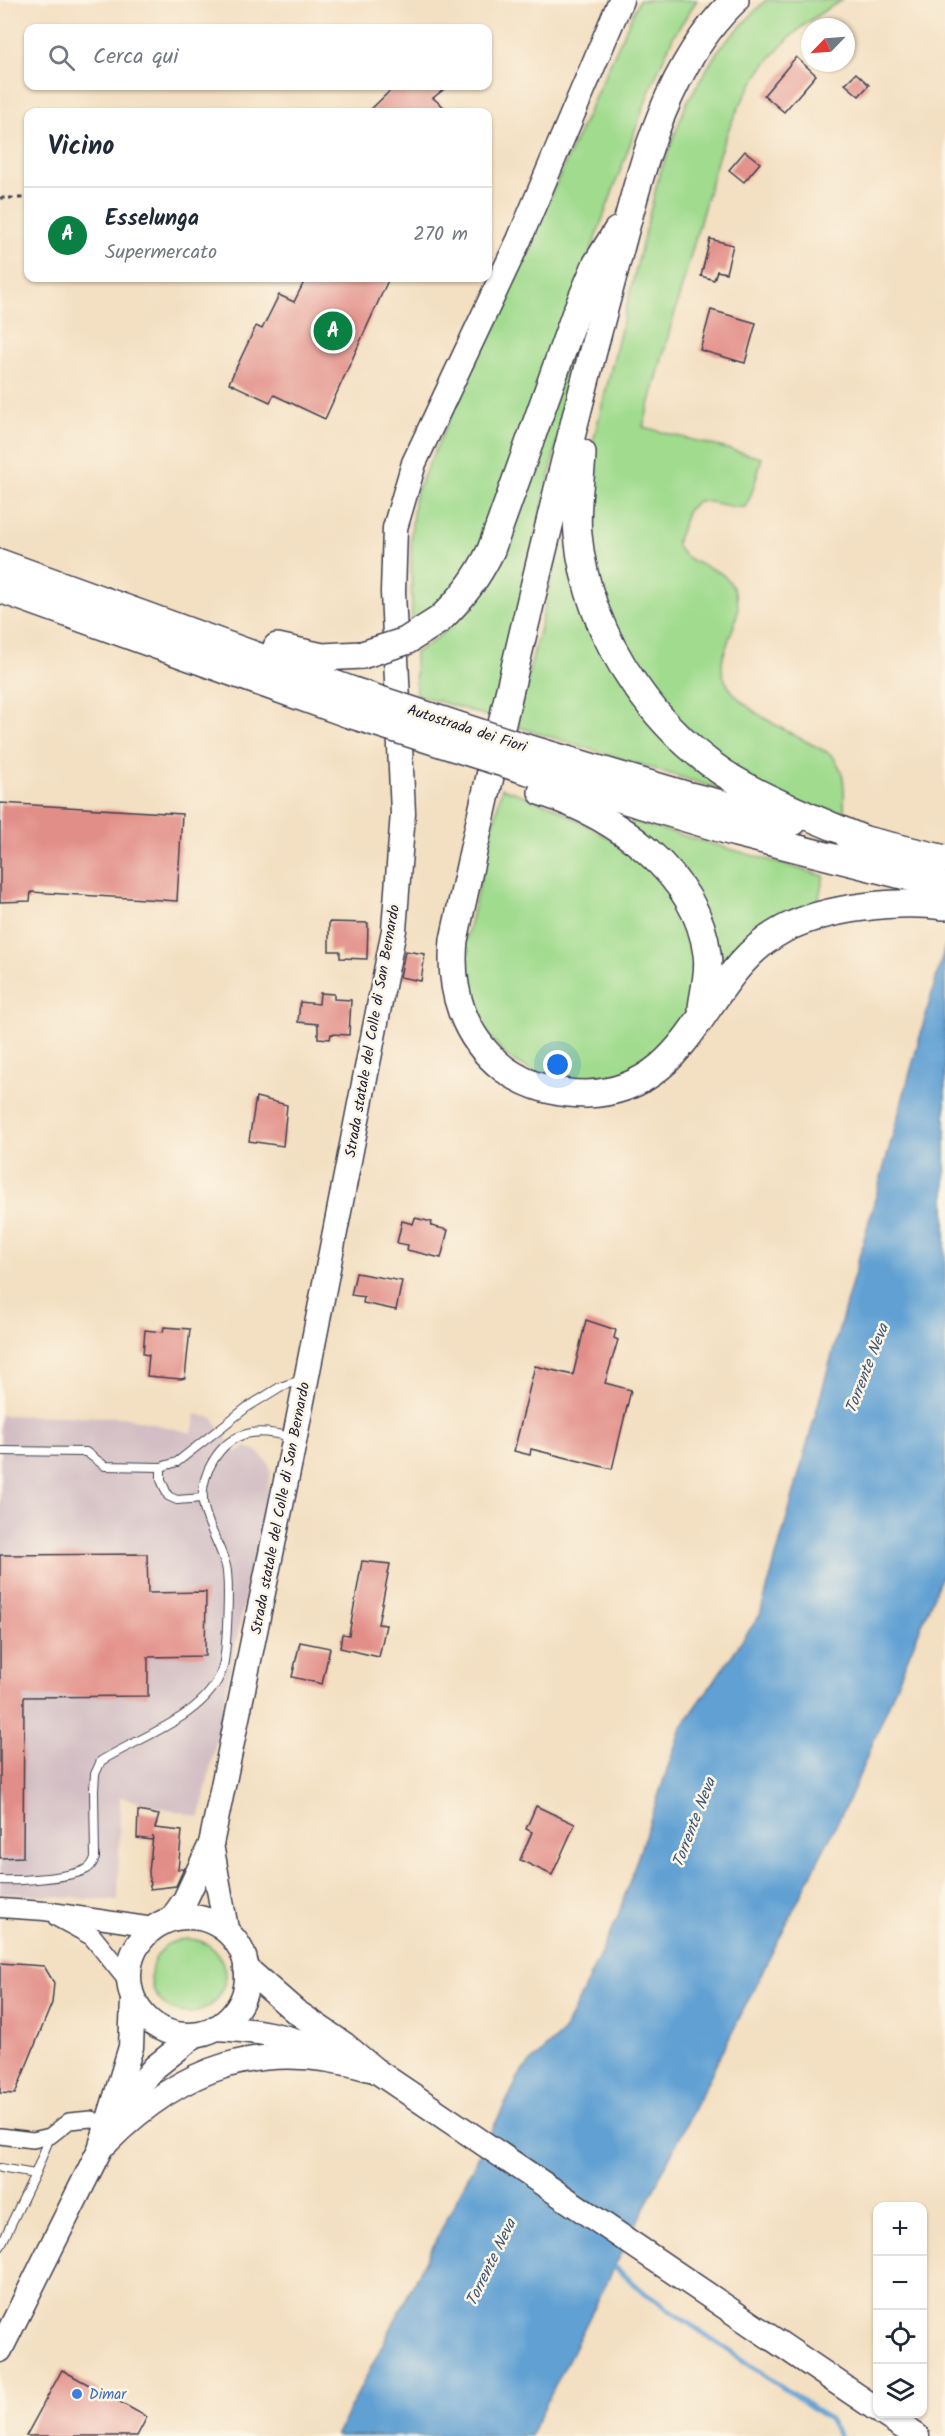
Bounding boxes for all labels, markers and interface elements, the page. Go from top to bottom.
north arrow [801,18,855,72]
search box [24,24,492,90]
text: Cerca qui [93,40,179,75]
icon: search [45,41,78,74]
text: Vicino [48,126,114,168]
text: Esselunga [105,202,199,237]
text: A [61,219,74,251]
text: 270 m [413,219,468,251]
text: Supermercato [105,237,217,269]
pin: A [314,308,352,354]
street label: Autostrada dei Fiori [404,698,531,760]
street label: Strada statale del Colle di San Bernardo [339,903,407,1159]
your location [543,1050,572,1079]
water label: Torrente Neva [839,1319,896,1417]
street label: Strada statale del Colle di San Bernardo [245,1380,317,1636]
water label: Torrente Neva [666,1773,723,1871]
map controls [873,2202,927,2418]
button: + [873,2202,927,2256]
water label: Torrente Neva [459,2213,524,2310]
button: − [873,2256,927,2310]
button: locate [873,2310,927,2364]
button: layers [873,2364,927,2418]
place label: Dimar [89,2383,127,2407]
marker: Dimar [70,2387,84,2401]

